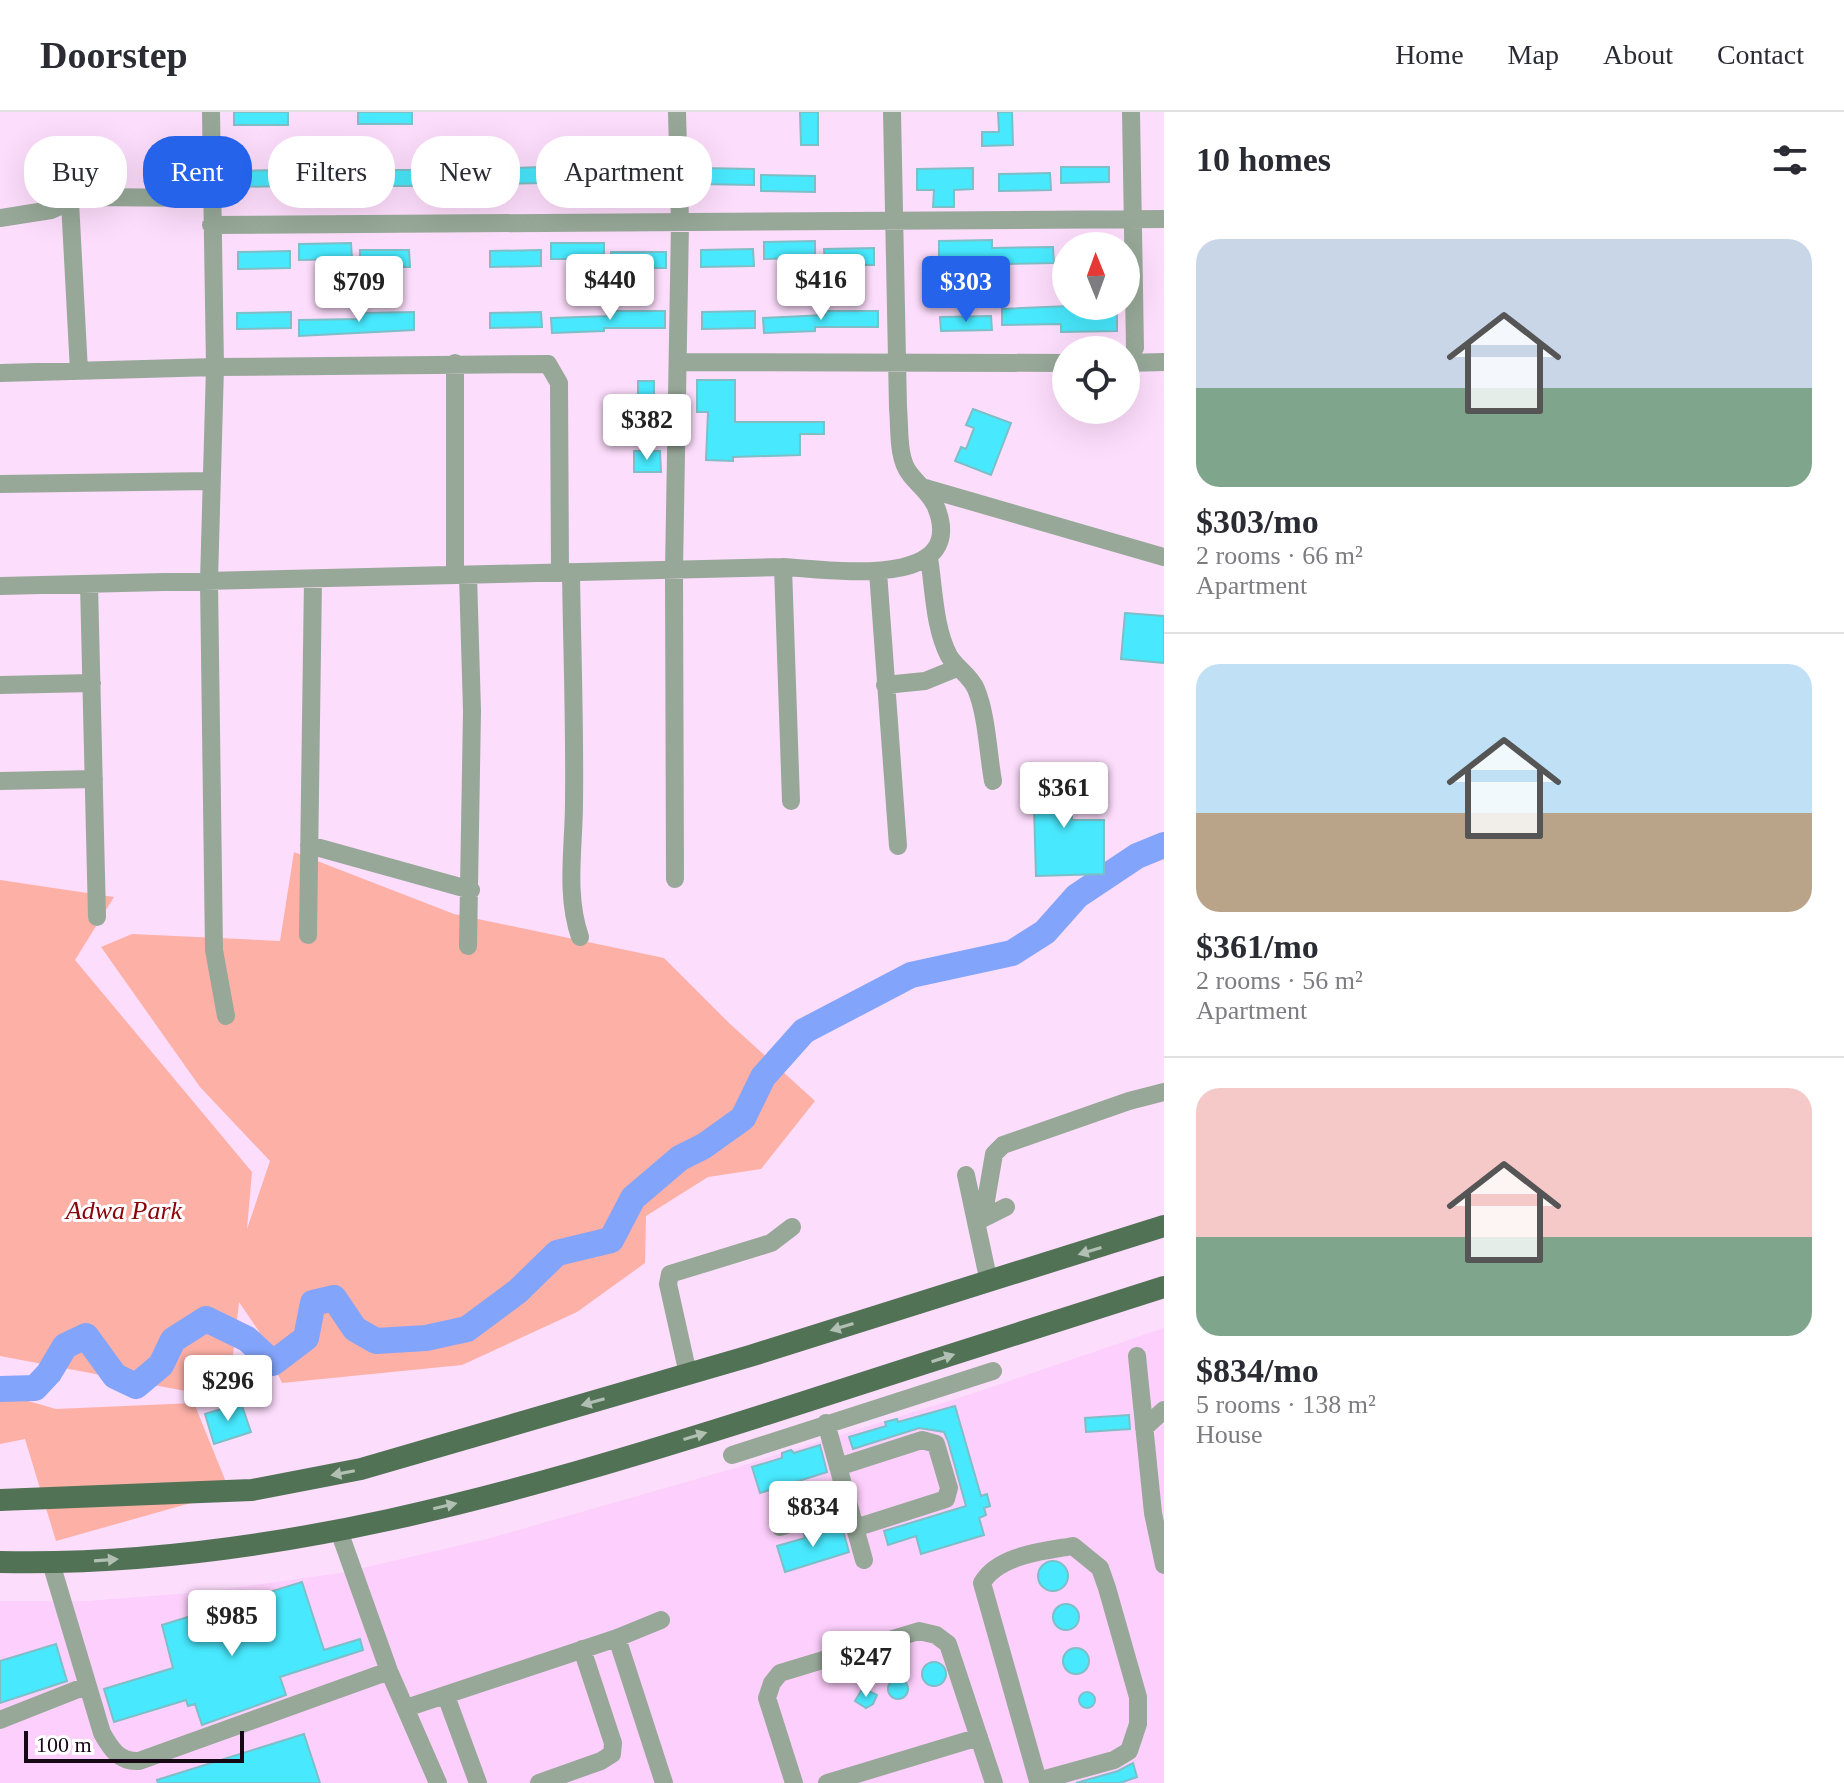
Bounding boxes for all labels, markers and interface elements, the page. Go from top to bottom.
text: Doorstep [40,34,188,76]
text: Home [1395,39,1464,70]
text: Map [1508,39,1559,70]
text: About [1603,39,1673,70]
text: Contact [1717,39,1804,70]
chip: Buy [24,136,127,208]
chip: Rent [143,136,252,208]
chip: Filters [268,136,395,208]
chip: New [411,136,520,208]
chip: Apartment [536,136,712,208]
icon: filters [1768,138,1812,182]
text: 10 homes [1196,141,1331,178]
north arrow [1052,232,1140,320]
map controls [1052,232,1140,424]
pin: $440 [563,254,657,322]
pin: $416 [774,254,868,322]
pin: $709 [312,256,406,324]
pin: $303 [919,256,1013,324]
text: $440 [584,265,636,294]
text: $416 [795,265,847,294]
text: $709 [333,267,385,296]
text: $303 [940,267,992,296]
icon: home [1432,291,1576,435]
button: locate [1052,336,1140,424]
pin: $382 [600,394,694,462]
text: $382 [621,405,673,434]
text: $303/mo [1196,503,1319,540]
text: 2 rooms · 66 m² [1196,541,1363,570]
text: Apartment [1196,571,1307,600]
icon: home [1432,716,1576,860]
pin: $361 [1017,762,1111,830]
text: $361 [1038,773,1090,802]
text: $361/mo [1196,928,1319,965]
text: 2 rooms · 56 m² [1196,966,1363,995]
text: Apartment [1196,996,1307,1025]
icon: home [1432,1140,1576,1284]
park label: Adwa Park [64,1196,183,1225]
one-way arrow [1078,1245,1102,1257]
one-way arrow [829,1321,853,1334]
one-way arrow [931,1351,955,1363]
text: $834/mo [1196,1352,1319,1389]
pin: $296 [181,1355,275,1423]
text: $296 [202,1366,254,1395]
text: 5 rooms · 138 m² [1196,1390,1376,1419]
one-way arrow [580,1396,604,1409]
text: House [1196,1420,1262,1449]
one-way arrow [684,1429,708,1442]
one-way arrow [330,1467,355,1479]
pin: $834 [766,1481,860,1549]
text: $834 [787,1492,839,1521]
one-way arrow [433,1499,458,1512]
one-way arrow [94,1553,119,1566]
pin: $985 [185,1590,279,1658]
text: $985 [206,1601,258,1630]
pin: $247 [819,1631,913,1699]
text: $247 [840,1642,892,1671]
scale bar [24,1727,244,1763]
text: 100 m [36,1732,92,1757]

